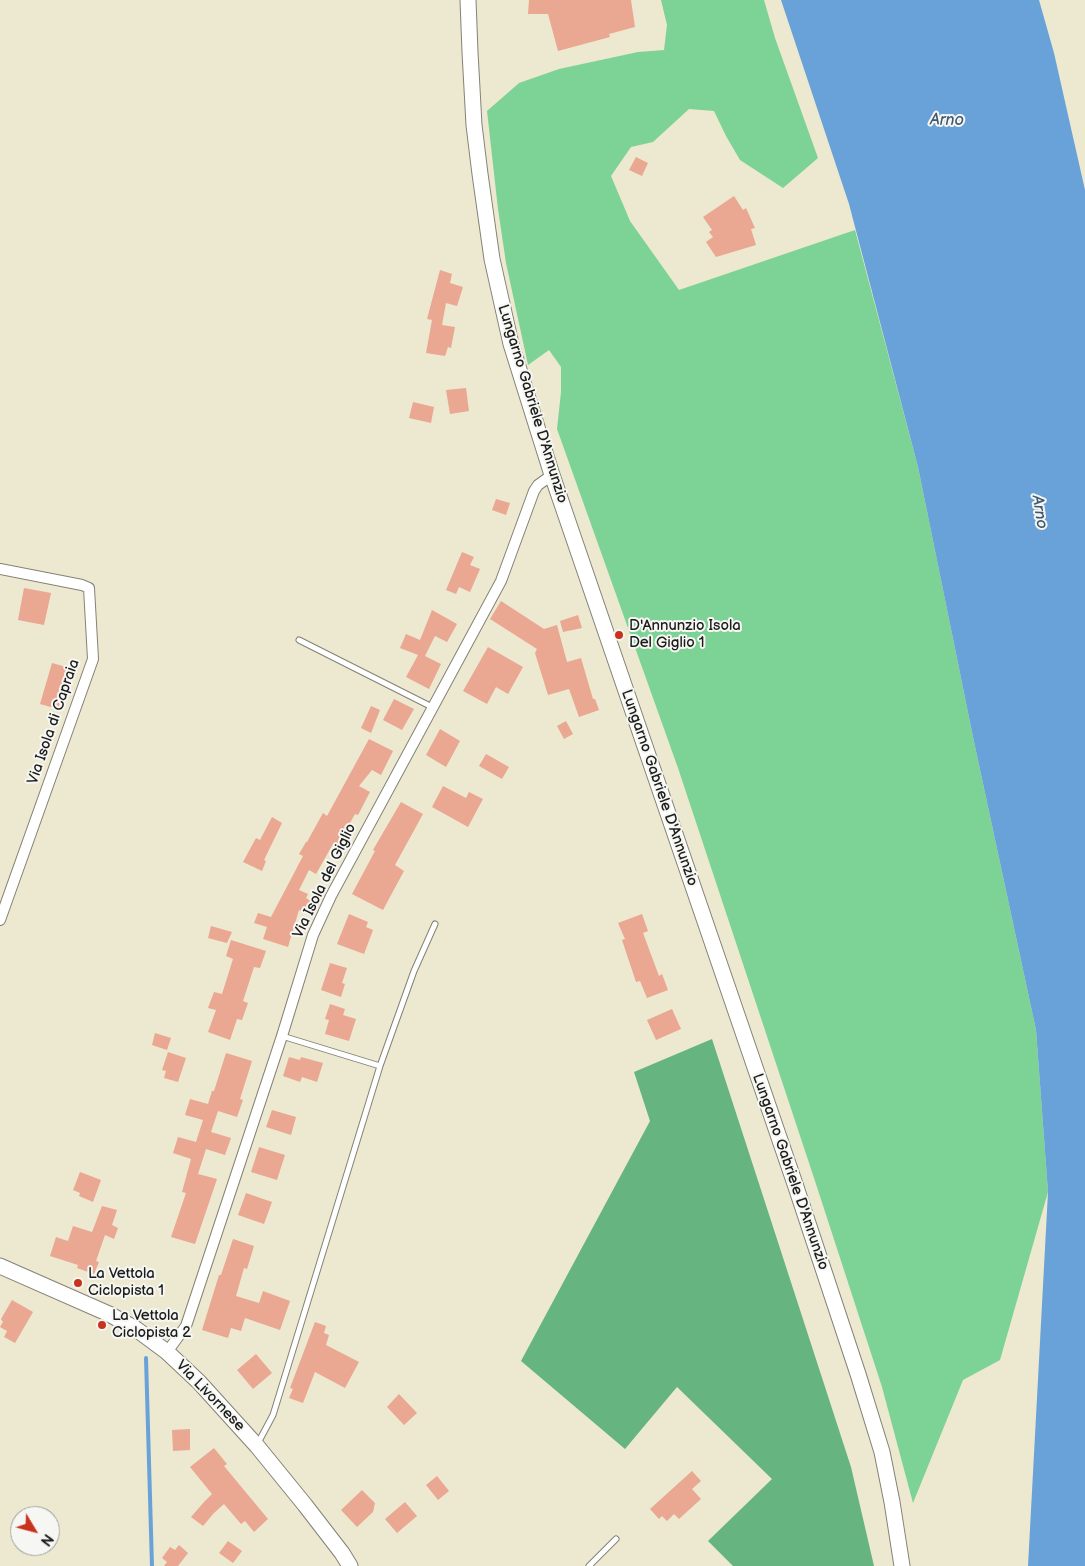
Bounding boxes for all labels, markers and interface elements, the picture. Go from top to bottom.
water label: Arno [930,111,964,131]
street label: Lungarno Gabriele D'Annunzio [493,303,571,505]
water label: Arno [1027,494,1051,530]
place label: D'Annunzio Isola Del Giglio 1 [629,617,741,652]
marker: D'Annunzio Isola Del Giglio 1 [613,629,625,641]
street label: Via Isola di Capraia [24,657,84,787]
street label: Lungarno Gabriele D'Annunzio [617,687,701,889]
street label: Via Isola del Giglio [289,821,361,941]
street label: Lungarno Gabriele D'Annunzio [748,1071,832,1273]
place label: La Vettola Ciclopista 1 [88,1265,164,1300]
marker: La Vettola Ciclopista 1 [72,1277,84,1289]
place label: La Vettola Ciclopista 2 [112,1307,191,1342]
marker: La Vettola Ciclopista 2 [96,1319,108,1331]
street label: Via Livornese [172,1357,248,1435]
north arrow [10,1506,60,1556]
text: N [37,1530,57,1549]

